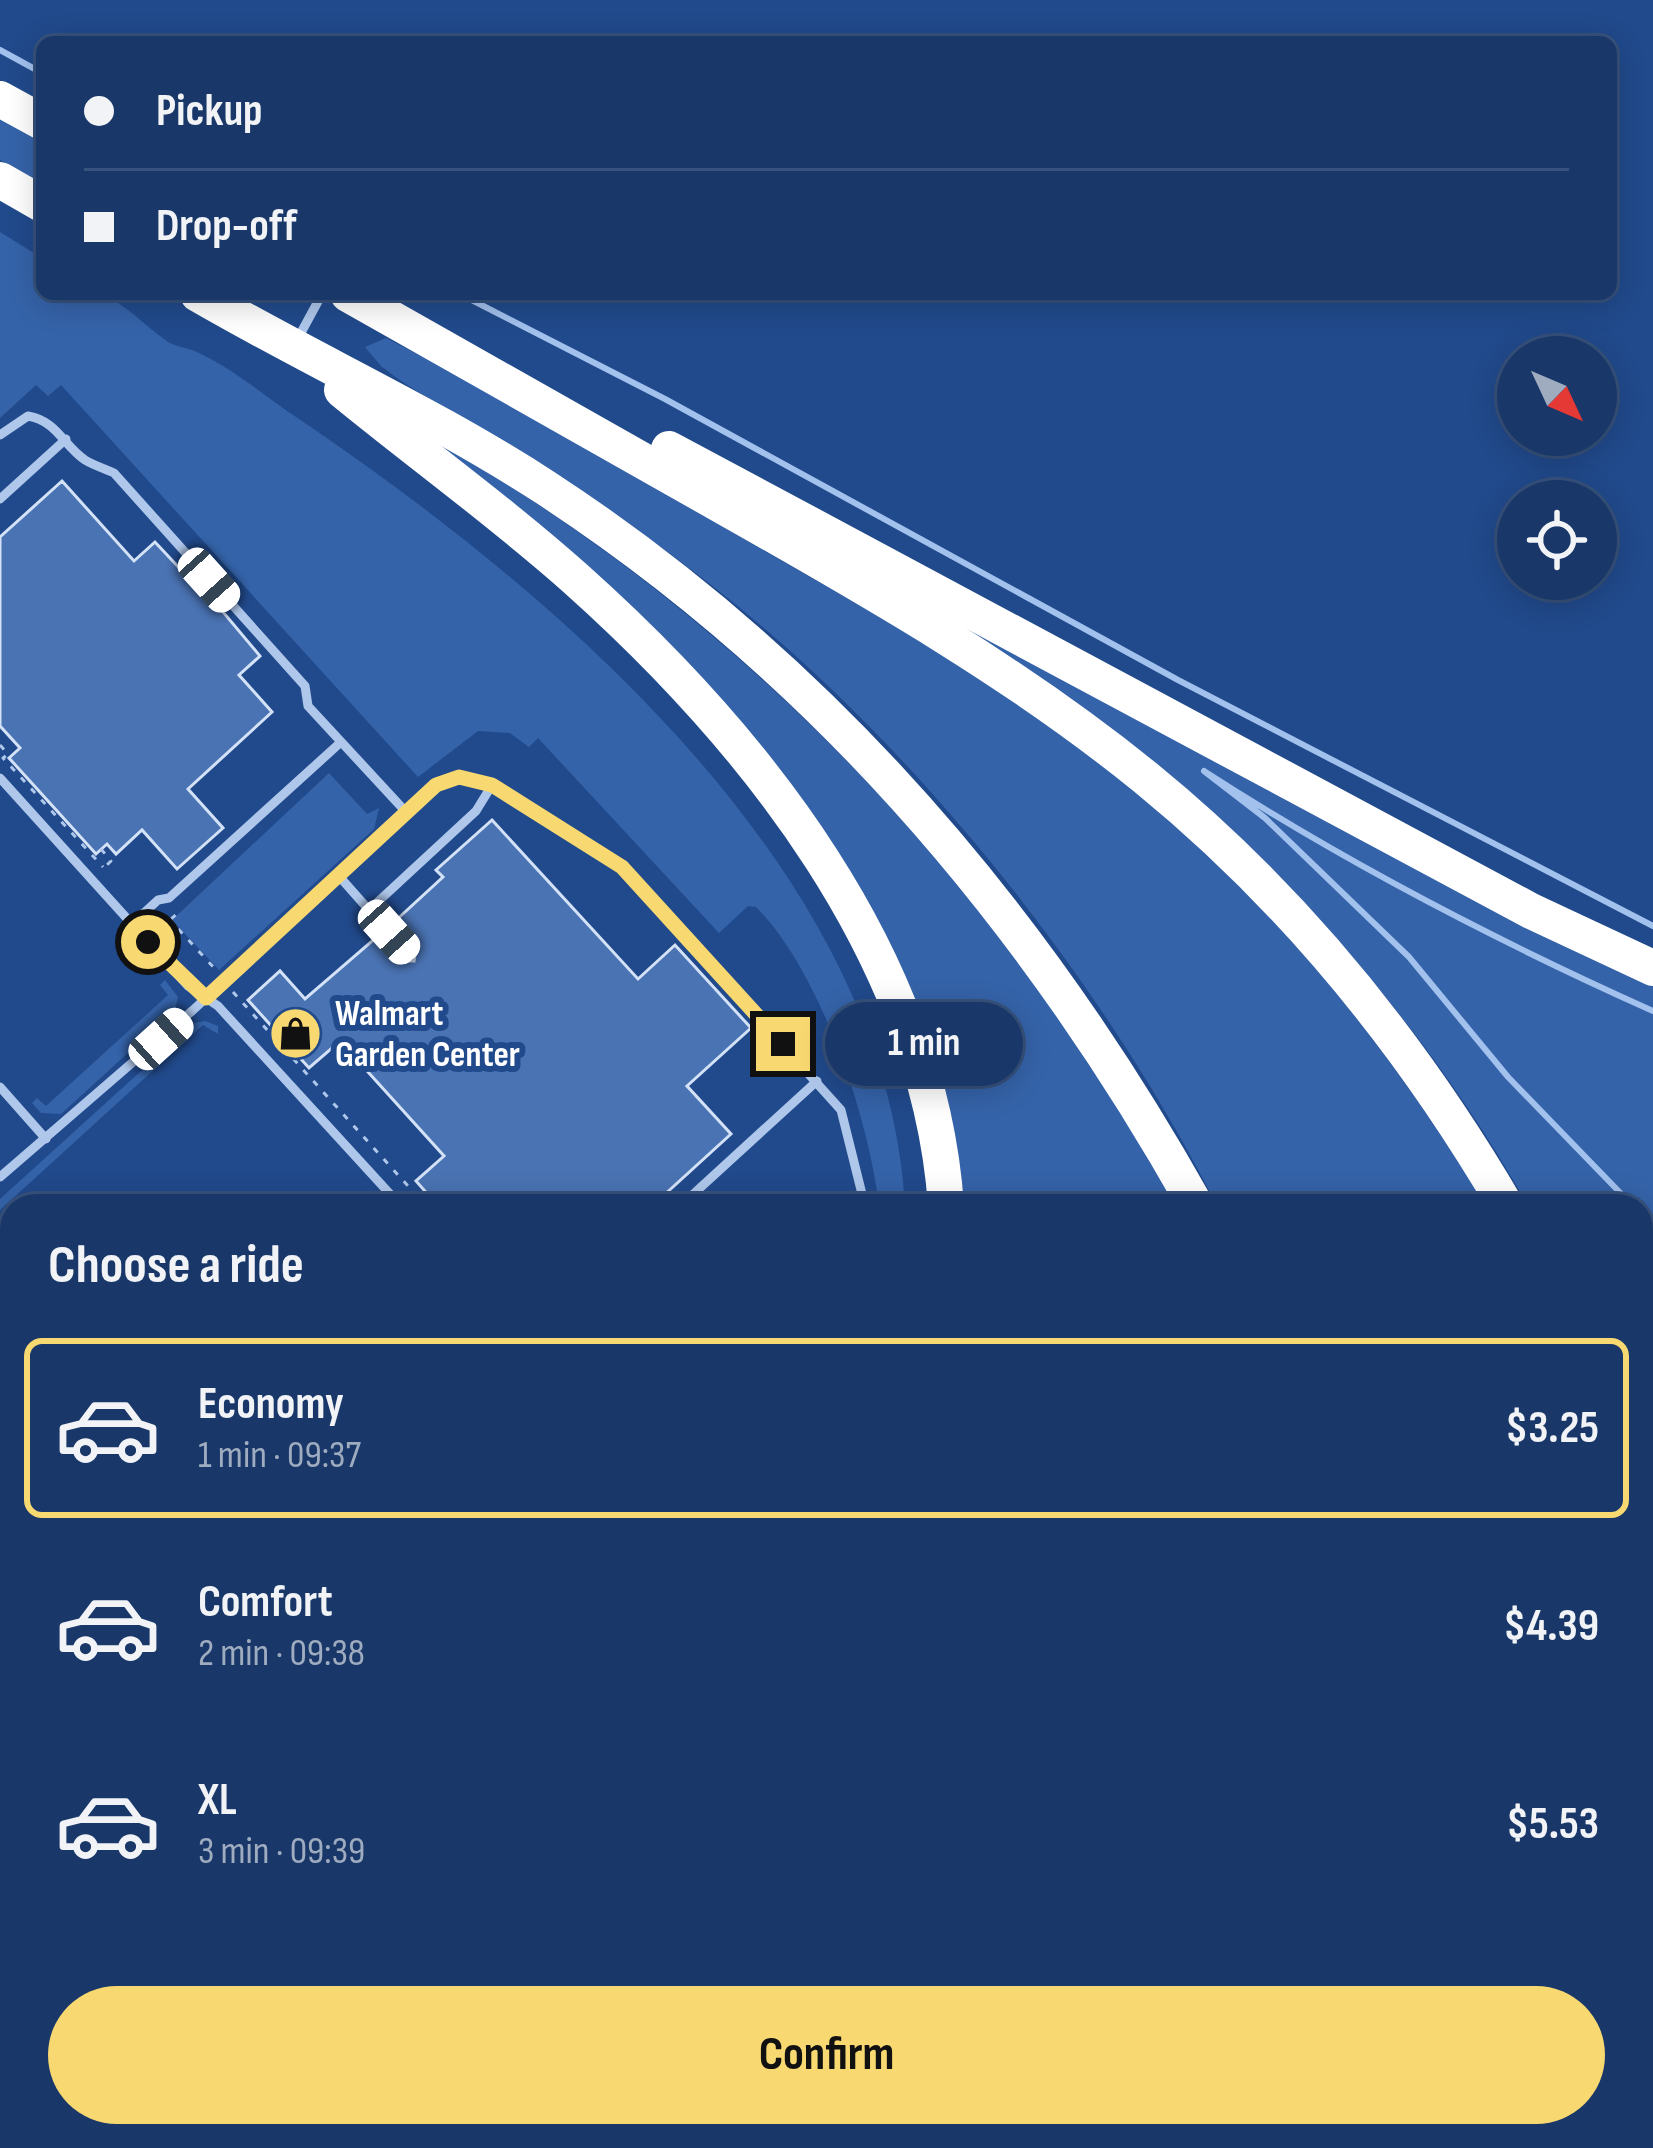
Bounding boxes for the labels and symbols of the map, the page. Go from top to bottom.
north arrow [1497,336,1617,456]
car [172,541,246,619]
car [352,893,426,971]
route start [121,915,175,969]
place label: Walmart Garden Center [335,993,520,1077]
car [122,1002,200,1076]
callout: 1 min [825,1002,1023,1086]
shop icon: Walmart Garden Center [268,1005,324,1061]
route end [756,1017,810,1071]

